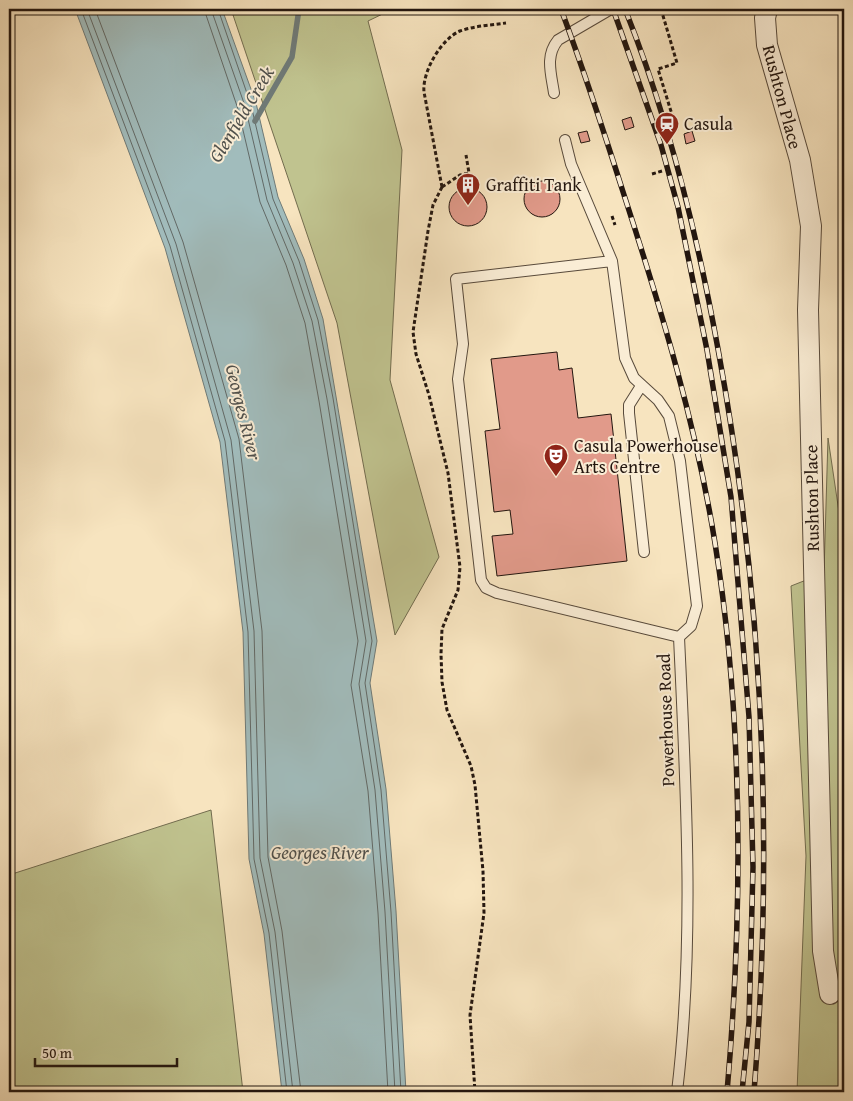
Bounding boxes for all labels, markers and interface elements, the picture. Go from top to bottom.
street label: Rushton Place [756,42,809,152]
water label: Glenfield Creek [201,60,281,167]
place label: Casula [684,110,733,137]
station icon: Casula [654,111,680,145]
place label: Graffiti Tank [486,171,582,198]
building icon: Graffiti Tank [455,172,481,206]
water label: Georges River [219,361,270,464]
place label: Casula Powerhouse Arts Centre [574,432,718,480]
theatre icon: Casula Powerhouse Arts Centre [543,443,569,477]
street label: Rushton Place [797,444,826,552]
street label: Powerhouse Road [650,653,681,787]
water label: Georges River [271,838,370,866]
scale bar [35,1036,178,1068]
text: 50 m [42,1042,73,1063]

